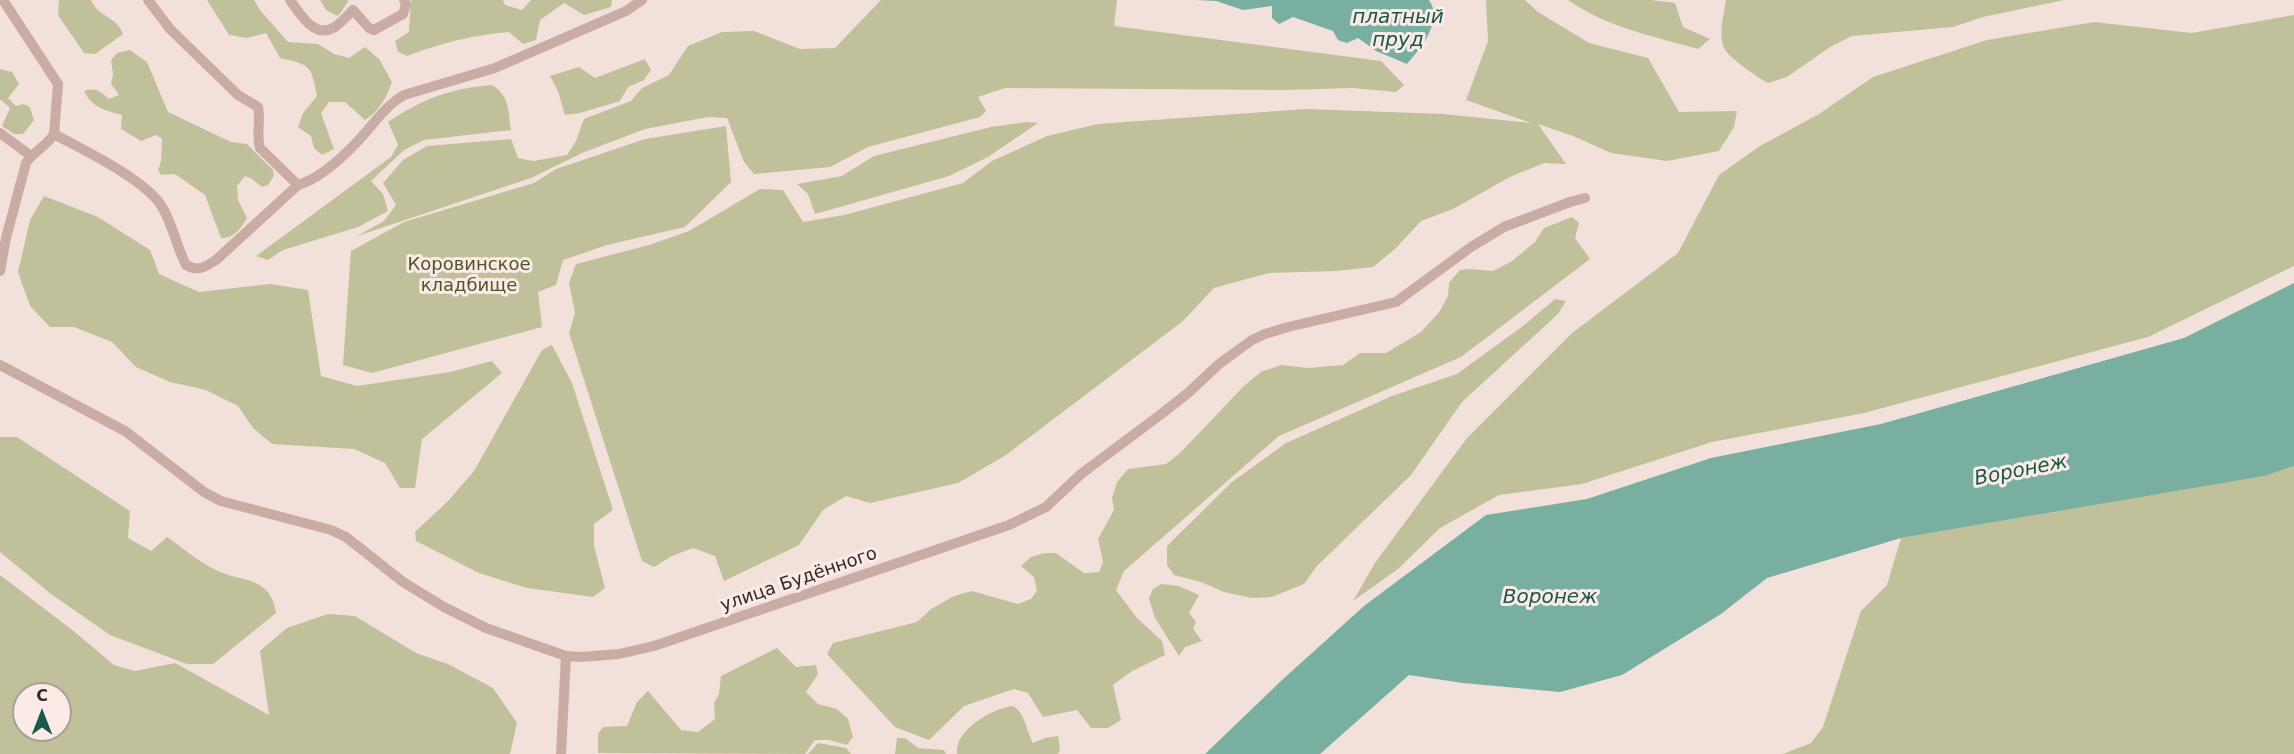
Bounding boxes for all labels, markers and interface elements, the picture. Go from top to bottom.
water label: платный пруд [1352,6,1444,53]
park label: Коровинское кладбище [407,254,531,296]
water label: Воронеж [1972,450,2070,492]
street label: улица Будённого [718,543,880,617]
water label: Воронеж [1503,586,1597,610]
north arrow [12,682,72,742]
text: С [36,686,48,705]

